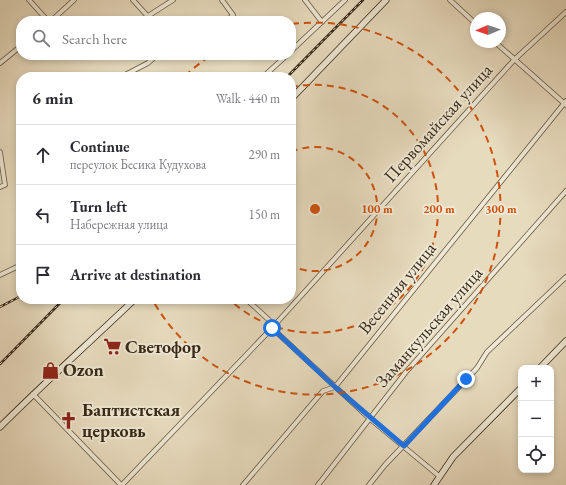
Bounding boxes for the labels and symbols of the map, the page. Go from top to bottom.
north arrow [470,12,506,48]
street label: Первомайская улица [378,58,498,187]
text: 100 m [361,201,393,217]
text: 200 m [423,201,455,217]
text: 300 m [485,201,517,217]
centre of rings [308,202,322,216]
street label: Весенняя улица [352,236,441,338]
street label: Заманкульская улица [370,261,488,392]
route start [263,319,281,337]
place label: Светофор [125,335,201,358]
supermarket icon: Светофор [102,337,122,357]
place label: Ozon [63,358,104,381]
shop icon: Ozon [40,360,60,380]
route end [457,370,475,388]
place label: Баптистская церковь [82,398,180,442]
church icon: Баптистская церковь [59,410,79,430]

